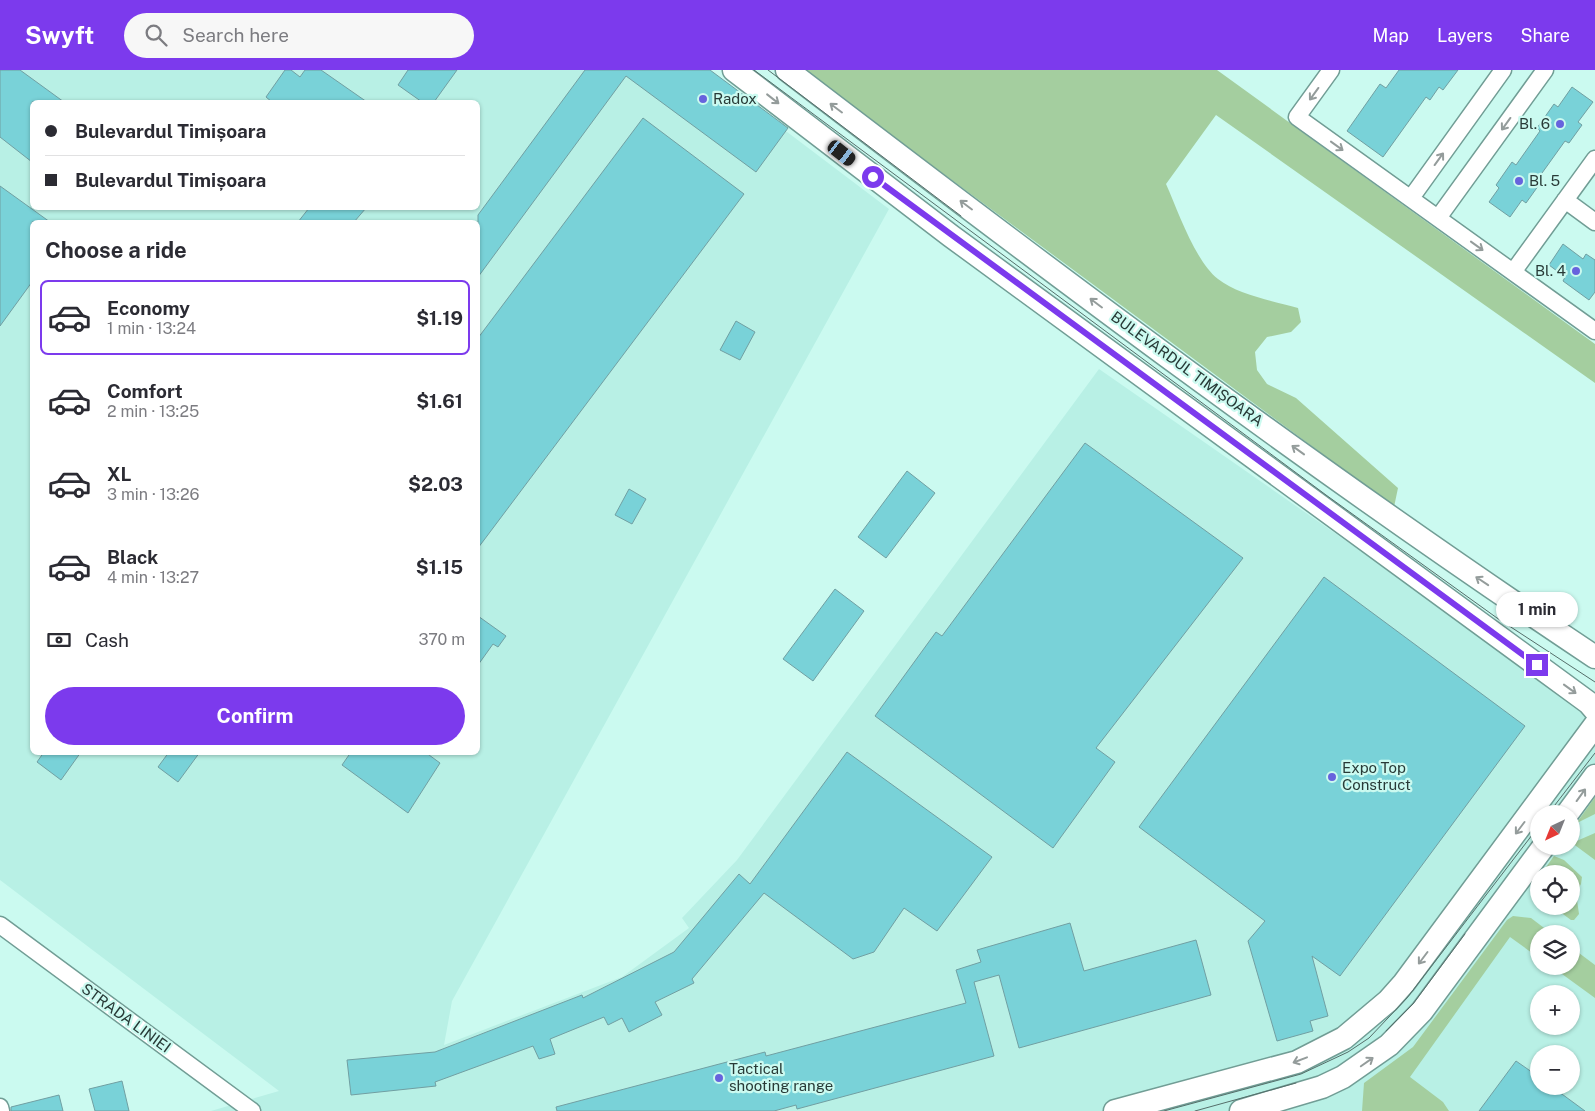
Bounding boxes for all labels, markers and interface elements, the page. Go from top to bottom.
search box [124,13,474,58]
text: Swyft [25,21,94,49]
icon: search [142,21,170,49]
text: Search here [182,24,289,46]
text: Map [1373,25,1409,46]
text: Layers [1437,25,1493,46]
text: Share [1521,25,1570,46]
one-way arrow [1309,87,1320,100]
place label: Radox [713,90,757,107]
marker: Radox [697,93,709,105]
one-way arrow [766,94,779,105]
one-way arrow [830,102,843,113]
place label: Bl. 6 [1519,115,1550,132]
one-way arrow [1501,117,1511,131]
marker: Bl. 6 [1554,118,1566,130]
text: Bulevardul Timișoara [75,120,266,142]
car [825,138,858,168]
one-way arrow [1330,141,1344,151]
one-way arrow [1434,152,1444,166]
route start [862,166,884,188]
text: Bulevardul Timișoara [75,169,266,191]
place label: Bl. 5 [1529,172,1560,189]
marker: Bl. 5 [1513,175,1525,187]
one-way arrow [959,200,973,210]
text: Choose a ride [45,237,187,263]
one-way arrow [1470,241,1483,252]
place label: Bl. 4 [1535,262,1566,279]
marker: Bl. 4 [1570,265,1582,277]
icon: car [47,295,92,340]
text: Economy [107,297,190,319]
one-way arrow [1089,298,1103,308]
text: $1.19 [416,307,463,329]
street label: BULEVARDUL TIMIȘOARA [1108,308,1267,430]
text: 1 min · 13:24 [107,319,196,338]
icon: car [47,378,92,423]
text: Comfort [107,380,183,402]
text: $1.61 [416,390,463,412]
text: 2 min · 13:25 [107,402,199,421]
one-way arrow [1292,445,1305,456]
icon: car [47,461,92,506]
text: XL [107,463,132,485]
text: $2.03 [408,473,463,495]
text: 3 min · 13:26 [107,485,199,504]
icon: car [47,544,92,589]
text: Black [107,546,158,568]
text: $1.15 [416,556,463,578]
text: 4 min · 13:27 [107,568,199,587]
one-way arrow [1475,576,1489,586]
callout: 1 min [1496,592,1578,628]
text: 1 min [1518,600,1556,619]
icon: cash [45,626,73,654]
text: Cash [85,629,129,651]
text: 370 m [418,630,465,649]
route end [1526,654,1548,676]
one-way arrow [1563,684,1577,694]
button: Confirm [45,687,465,745]
place label: Expo Top Construct [1342,759,1411,793]
marker: Expo Top Construct [1326,771,1338,783]
one-way arrow [1576,788,1586,802]
north arrow [1530,805,1580,855]
map controls [1530,805,1580,1095]
one-way arrow [1515,821,1525,835]
button: locate [1530,865,1580,915]
button: layers [1530,925,1580,975]
one-way arrow [1418,951,1429,964]
street label: STRADA LINIEI [78,980,174,1056]
button: + [1530,985,1580,1035]
button: − [1530,1045,1580,1095]
one-way arrow [1293,1056,1308,1065]
one-way arrow [1359,1057,1373,1067]
place label: Tactical shooting range [729,1060,833,1094]
marker: Tactical shooting range [713,1072,725,1084]

